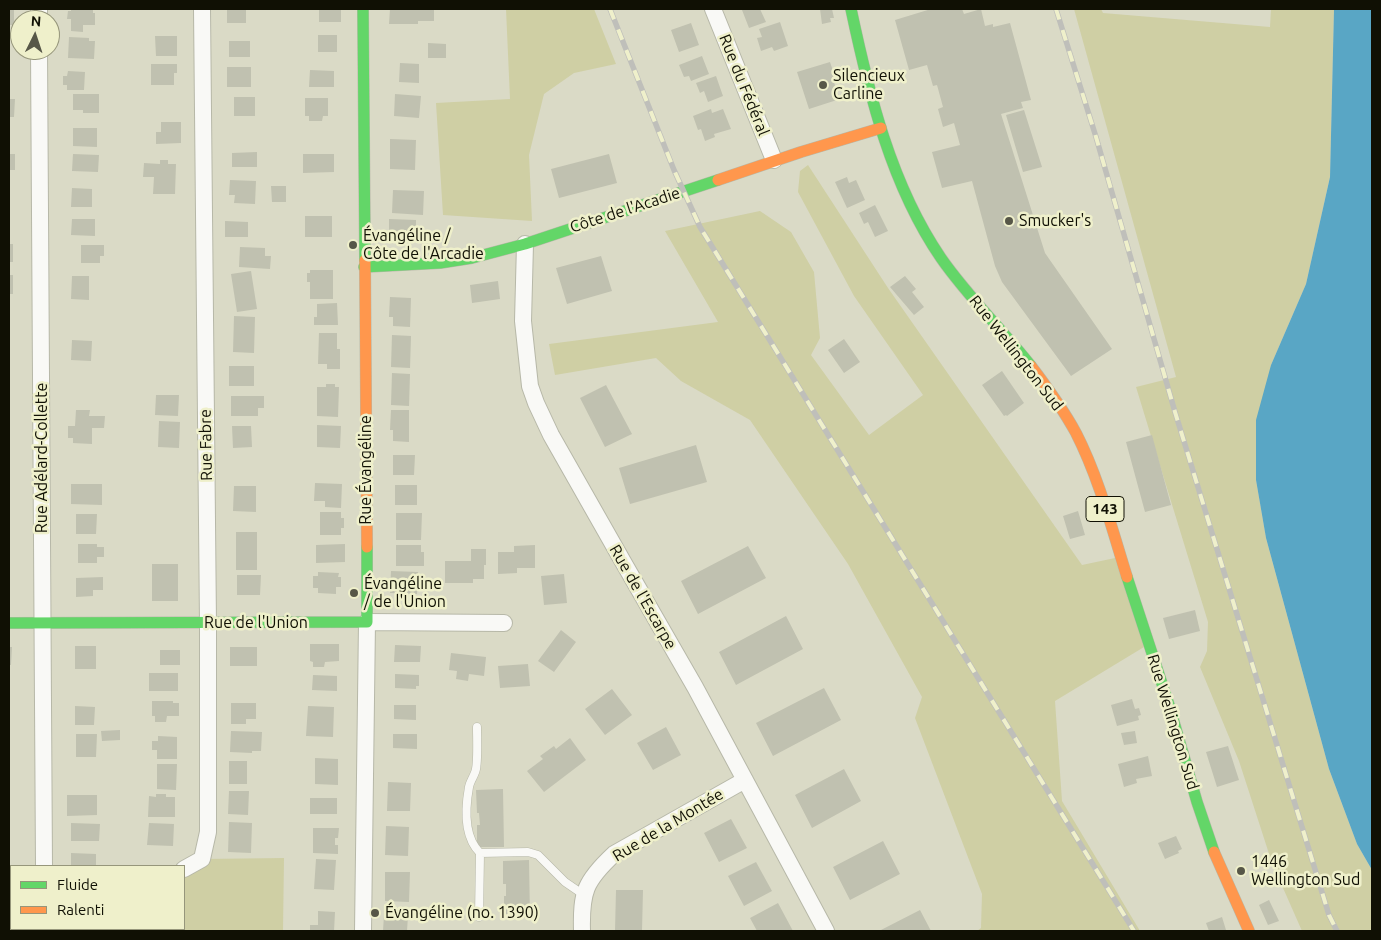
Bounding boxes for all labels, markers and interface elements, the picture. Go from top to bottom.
north arrow [10,10,60,60]
text: N [30,13,42,29]
street label: Rue du Fédéral [715,31,773,139]
place label: Silencieux Carline [833,66,905,104]
marker: Silencieux Carline [817,79,829,91]
street label: Côte de l'Acadie [567,183,683,237]
place label: Smucker's [1019,211,1091,231]
marker: Smucker's [1003,215,1015,227]
place label: Évangéline / Côte de l'Arcadie [363,226,484,264]
marker: Évangéline / Côte de l'Arcadie [347,239,359,251]
street label: Rue Wellington Sud [965,292,1067,414]
street label: Rue Adélard-Collette [32,383,52,533]
street label: Rue Fabre [196,409,216,481]
street label: Rue Évangéline [356,415,376,525]
road number: 143 [1086,496,1124,522]
street label: Rue de l'Escarpe [605,541,681,653]
place label: Évangéline / de l'Union [364,574,446,612]
marker: Évangéline / de l'Union [348,587,360,599]
street label: Rue de l'Union [204,613,308,633]
street label: Rue Wellington Sud [1143,652,1203,792]
street label: Rue de la Montée [609,784,727,866]
place label: 1446 Wellington Sud [1251,852,1360,890]
legend [10,865,185,930]
marker: 1446 Wellington Sud [1235,865,1247,877]
text: Fluide [57,876,98,893]
text: Ralenti [57,901,104,918]
place label: Évangéline (no. 1390) [385,903,539,923]
marker: Évangéline (no. 1390) [369,907,381,919]

